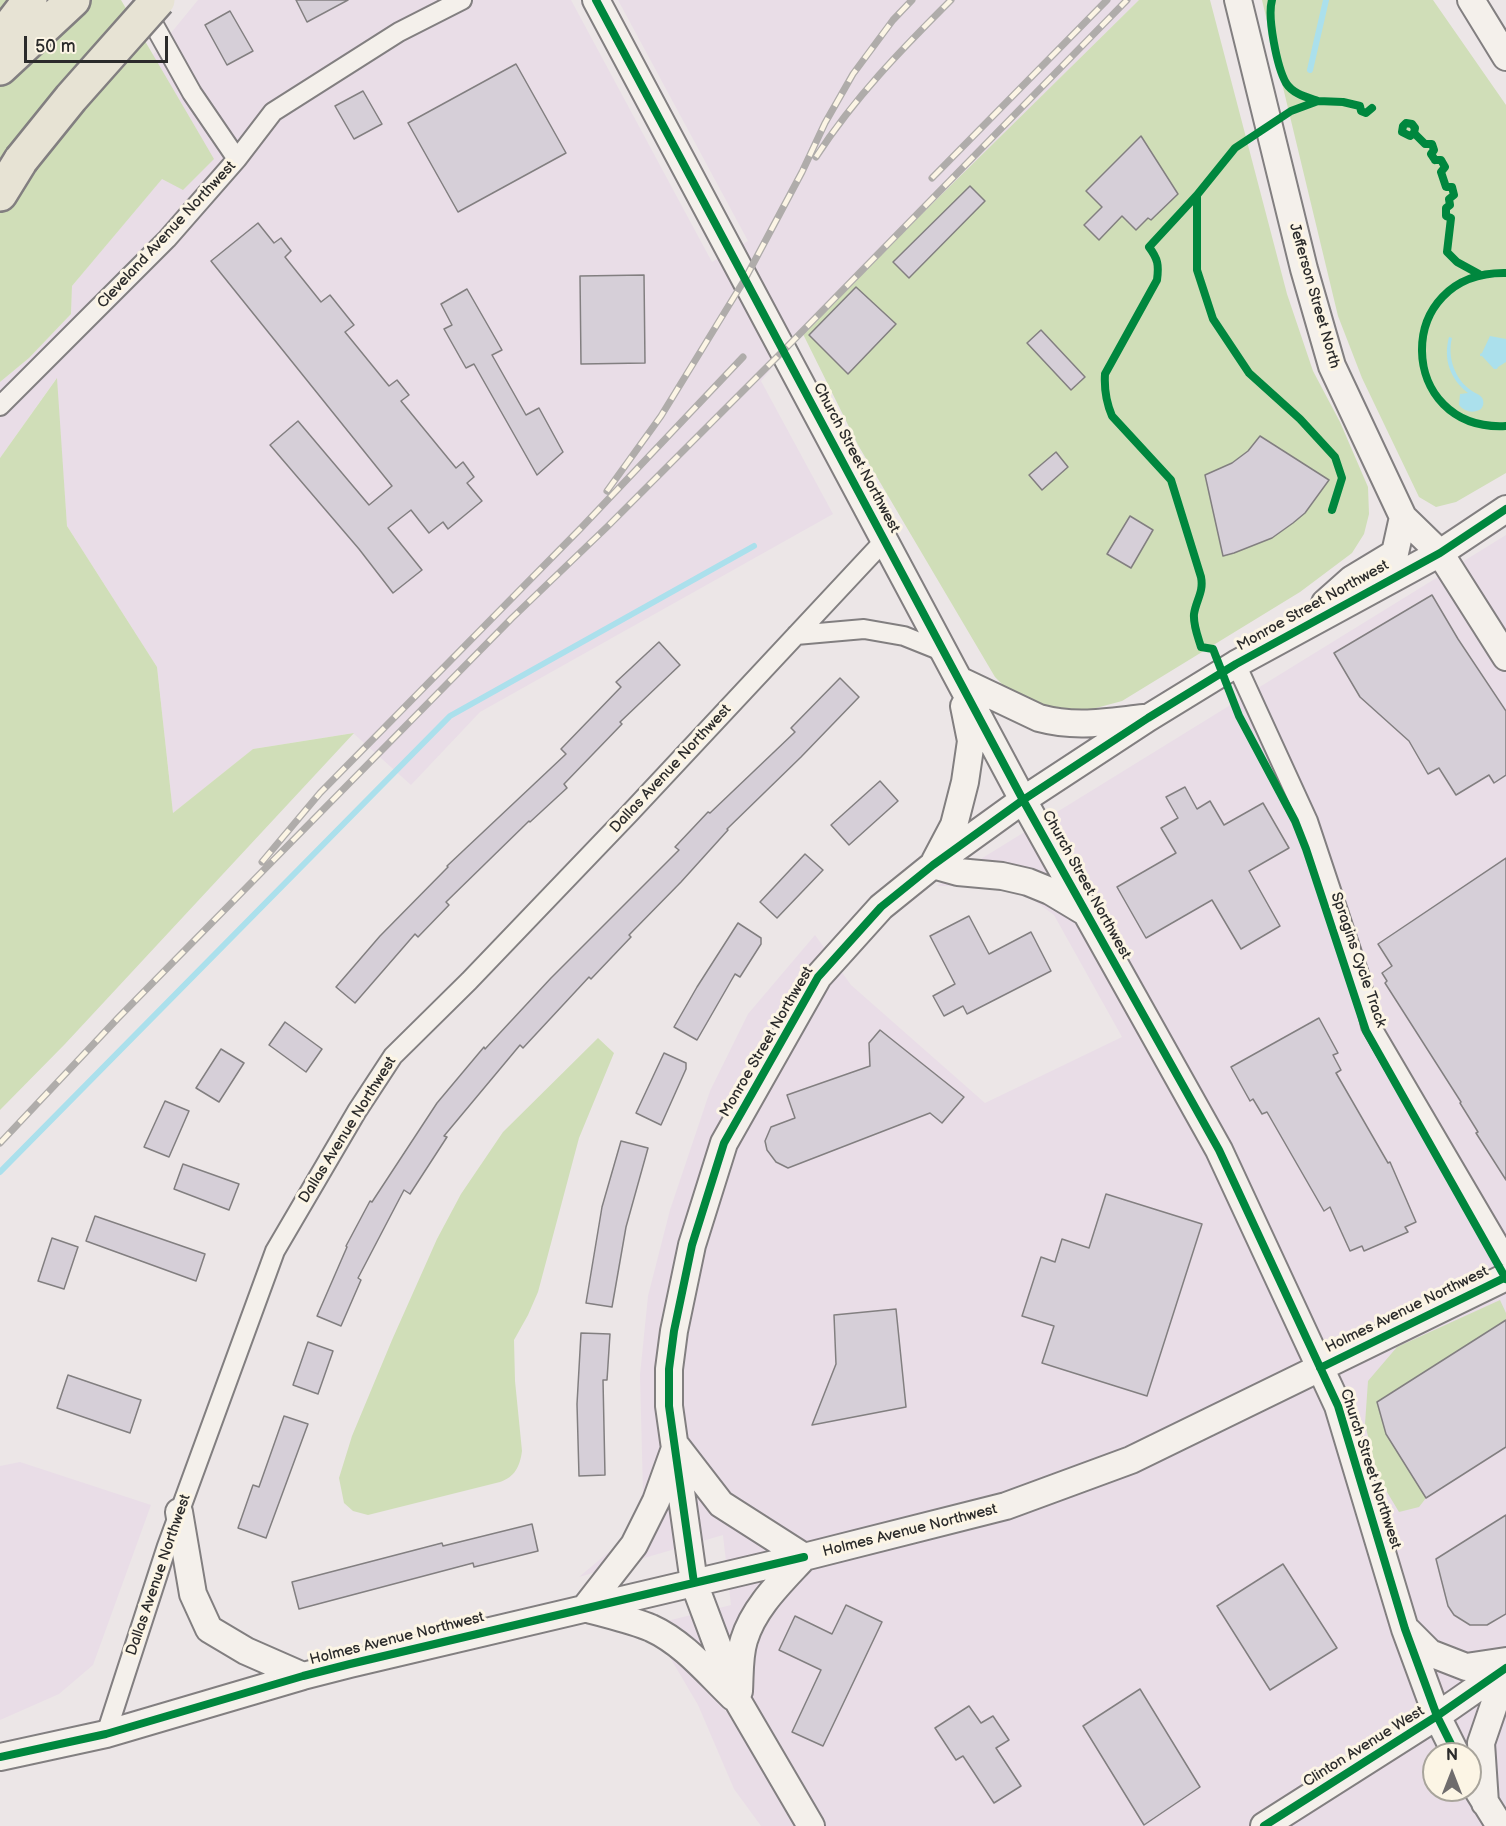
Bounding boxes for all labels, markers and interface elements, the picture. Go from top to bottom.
scale bar [27,24,171,62]
text: 50 m [35,36,76,57]
street label: Cleveland Avenue Northwest [94,158,240,312]
street label: Jefferson Street North [1285,221,1343,371]
street label: Church Street Northwest [809,380,903,536]
street label: Monroe Street Northwest [1234,557,1392,655]
street label: Dallas Avenue Northwest [607,701,735,837]
street label: Church Street Northwest [1038,808,1134,962]
street label: Spragins Cycle Track [1326,890,1390,1030]
street label: Monroe Street Northwest [717,964,817,1120]
street label: Dallas Avenue Northwest [296,1053,400,1207]
street label: Holmes Avenue Northwest [1323,1263,1491,1357]
street label: Church Street Northwest [1336,1387,1404,1551]
street label: Dallas Avenue Northwest [123,1492,195,1658]
street label: Holmes Avenue Northwest [821,1501,999,1561]
street label: Holmes Avenue Northwest [308,1609,486,1669]
street label: Clinton Avenue West [1300,1702,1428,1792]
north arrow [1422,1742,1482,1802]
text: N [1446,1746,1458,1765]

